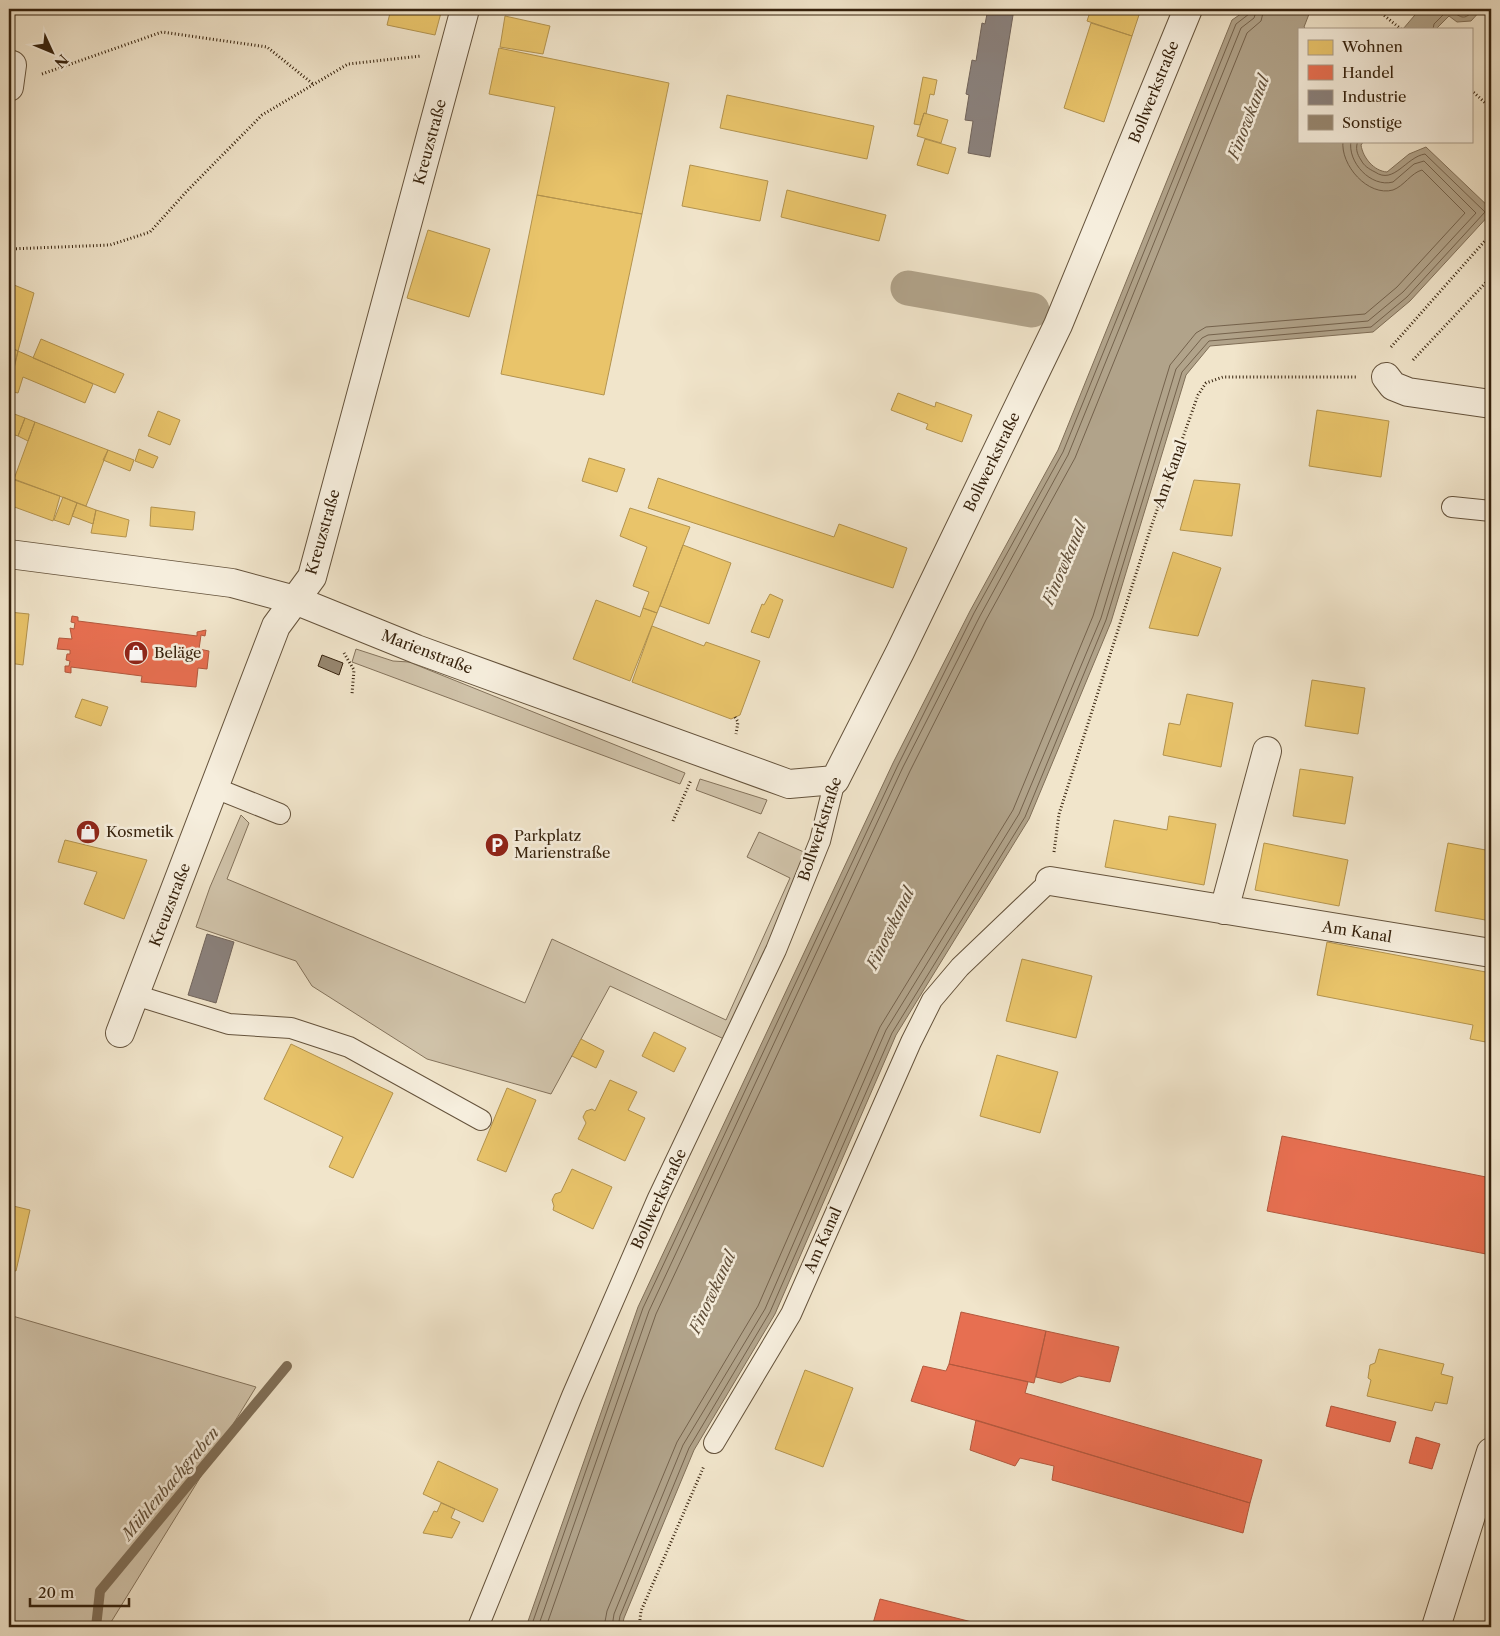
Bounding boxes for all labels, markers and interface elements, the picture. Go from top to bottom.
north arrow [28,28,78,78]
legend [1298,28,1472,142]
text: Wohnen [1341,37,1404,56]
street label: Bollwerkstraße [1124,38,1183,146]
text: N [51,50,72,72]
text: Handel [1342,63,1395,82]
water label: Finowkanal [1222,70,1274,164]
text: Industrie [1342,87,1406,106]
street label: Kreuzstraße [409,97,450,187]
text: Sonstige [1342,113,1402,132]
street label: Bollwerkstraße [959,409,1024,515]
street label: Am Kanal [1148,437,1191,511]
street label: Kreuzstraße [301,487,344,577]
water label: Finowkanal [1037,517,1091,610]
street label: Marienstraße [379,625,476,678]
shop icon: Beläge [123,640,149,666]
place label: Beläge [154,643,202,662]
street label: Bollwerkstraße [794,774,845,883]
shop icon: Kosmetik [75,819,101,845]
place label: Kosmetik [106,822,175,841]
place label: Parkplatz Marienstraße [514,826,610,862]
parking icon: Parkplatz Marienstraße [484,832,510,858]
street label: Kreuzstraße [145,860,194,949]
water label: Finowkanal [861,882,919,974]
street label: Am Kanal [1320,916,1394,946]
street label: Bollwerkstraße [627,1146,690,1252]
street label: Am Kanal [799,1203,846,1277]
water label: Finowkanal [683,1246,741,1338]
water label: Mühlenbachgraben [116,1423,223,1545]
scale bar [30,1576,129,1608]
text: 20 m [38,1583,74,1602]

